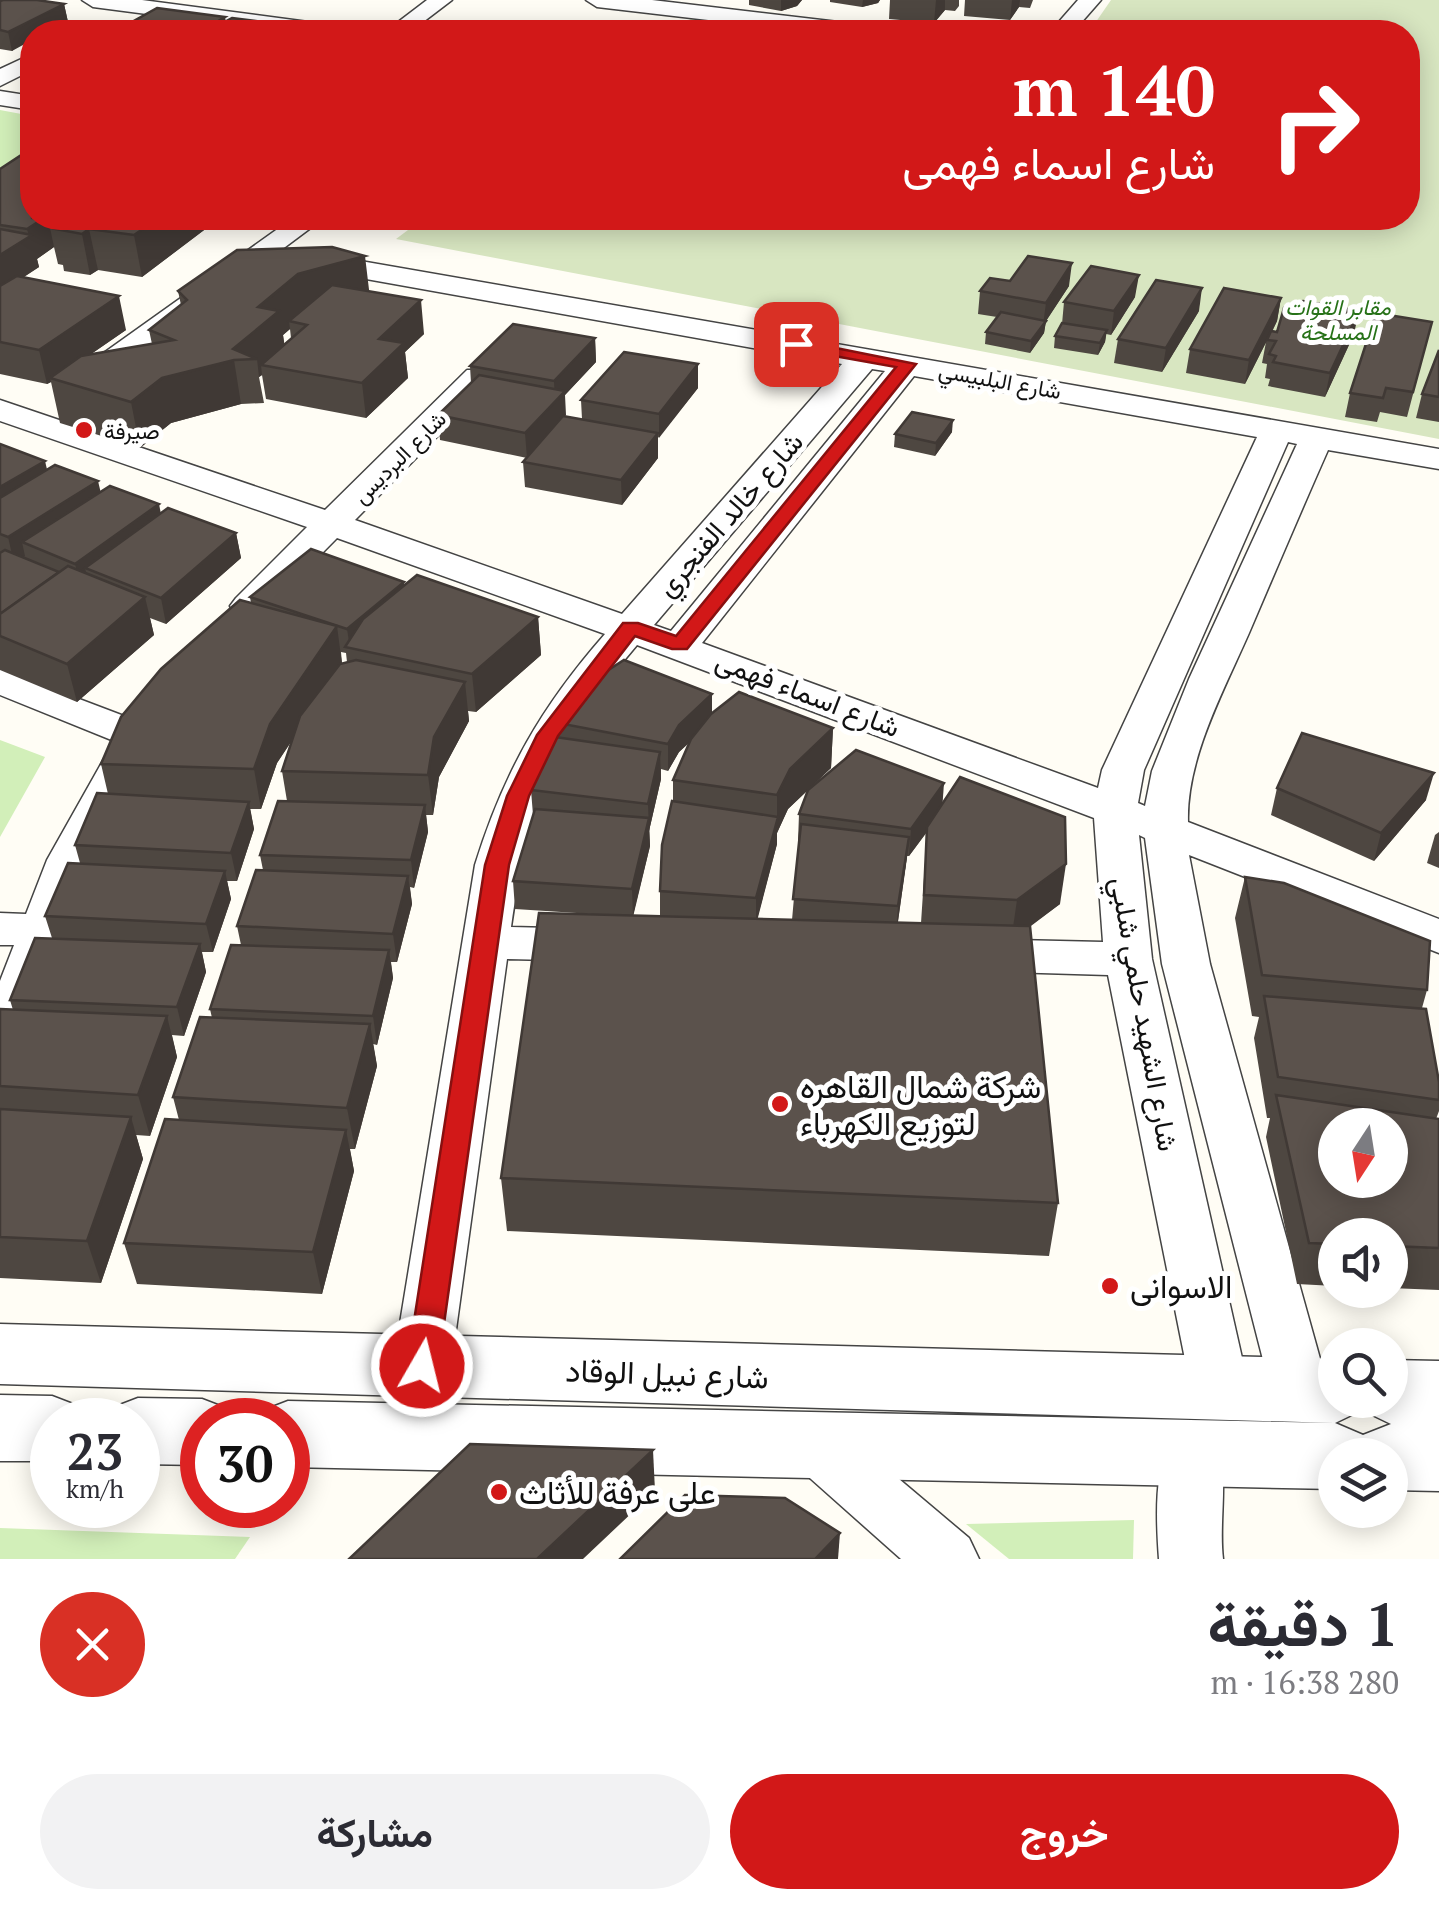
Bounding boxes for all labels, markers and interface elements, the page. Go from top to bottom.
text: 140 m [1013,43,1215,136]
icon: right [1250,60,1380,190]
text: شارع اسماء فهمى [902,132,1215,192]
park label: مقابر القوات المسلحة [1285,292,1391,346]
pin [754,302,839,387]
icon: arrive [769,317,824,372]
street label: شارع البلبيسي [935,355,1064,410]
street label: شارع البرديس [346,404,452,510]
place label: صيرفة [104,416,160,445]
marker: صيرفة [73,419,95,441]
street label: شارع خالد الفنجري [647,424,814,607]
street label: شارع اسماء فهمى [710,641,905,746]
street label: شارع الشهيد حلمي شلبي [1098,874,1187,1155]
place label: شركة شمال القاهره لتوزيع الكهرباء [800,1065,1041,1146]
marker: شركة شمال القاهره لتوزيع الكهرباء [769,1093,791,1115]
north arrow [1318,1108,1408,1198]
map controls [1318,1108,1408,1528]
button: sound [1318,1218,1408,1308]
place label: الاسوانى [1130,1265,1232,1307]
marker: الاسوانى [1099,1275,1121,1297]
position arrow [370,1314,474,1418]
button: search [1318,1328,1408,1418]
street label: شارع نبيل الوقاد [565,1348,769,1400]
speed limit sign: 30 [180,1398,310,1528]
text: 23 [67,1418,123,1484]
button: layers [1318,1438,1408,1528]
place label: على عرفة للأثاث [519,1471,716,1513]
text: km/h [66,1472,124,1505]
marker: على عرفة للأثاث [488,1481,510,1503]
text: 1 دقيقة [1207,1584,1399,1663]
button: close [40,1592,145,1697]
text: 280 m · 16:38 [1211,1661,1399,1703]
button: مشاركة [40,1774,710,1889]
button: خروج [730,1774,1399,1889]

